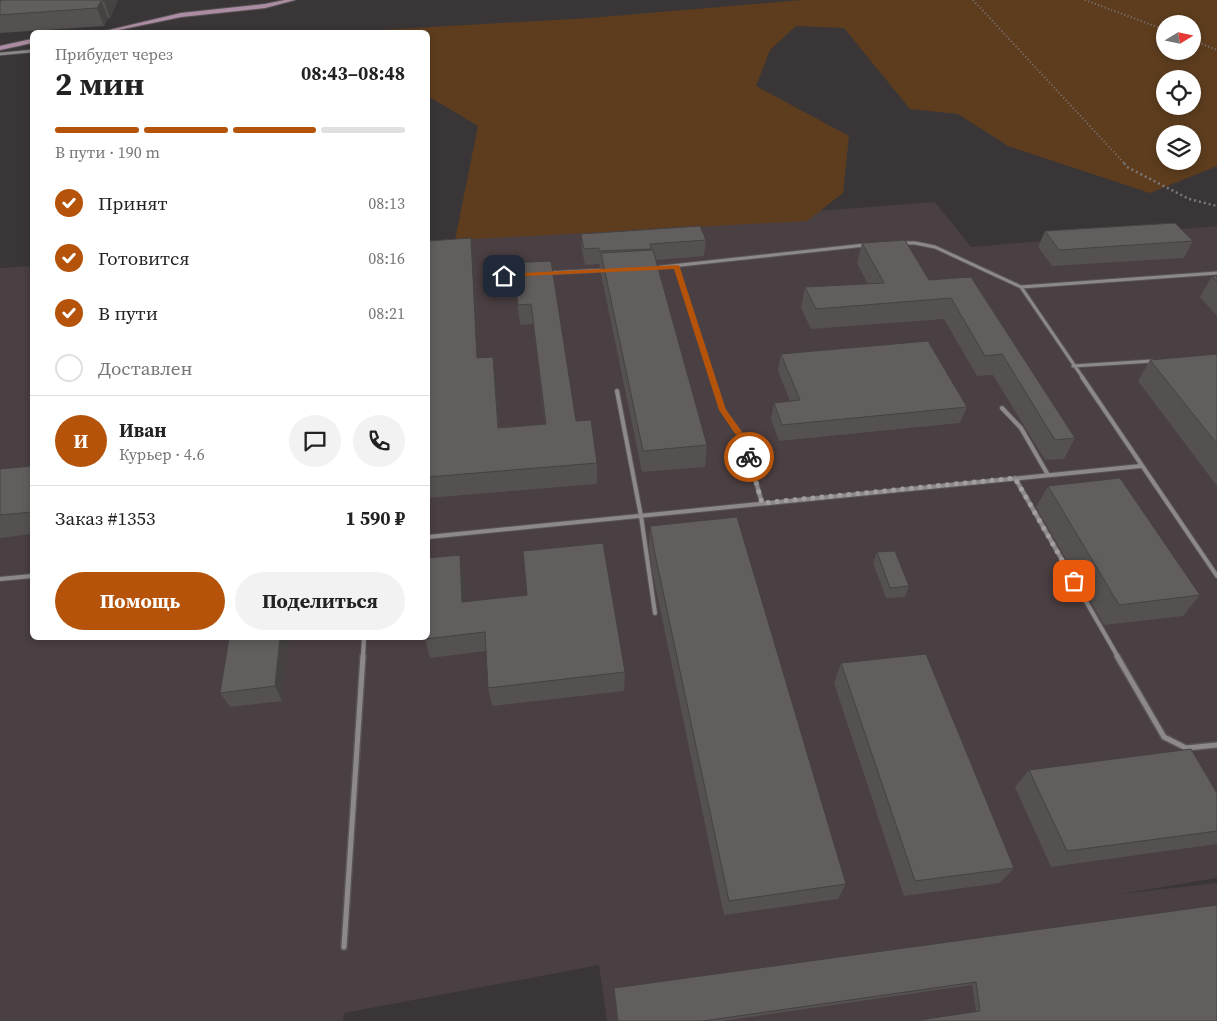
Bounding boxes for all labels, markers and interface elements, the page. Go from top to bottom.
north arrow [1156,15,1201,60]
map controls [1156,15,1201,170]
text: Прибудет через [55,43,173,65]
text: 08:43–08:48 [301,60,405,86]
text: 2 мин [55,62,145,106]
button: locate [1156,70,1201,115]
button: layers [1156,125,1201,170]
text: В пути · 190 m [55,141,160,163]
icon: check [55,189,83,217]
text: Принят [98,190,167,216]
text: 08:13 [368,192,405,214]
icon: check [55,244,83,272]
text: Готовится [98,245,190,271]
text: 08:16 [368,247,405,269]
pin [483,255,525,297]
icon: home [490,262,518,290]
icon: check [55,299,83,327]
text: В пути [98,300,158,326]
text: 08:21 [368,302,405,324]
text: Доставлен [98,355,193,381]
button: chat [289,415,341,467]
button: phone [353,415,405,467]
text: Иван [119,417,167,443]
text: И [74,428,88,454]
courier [724,432,774,482]
text: Курьер · 4.6 [119,443,205,465]
icon: bike [735,443,763,471]
text: Заказ #1353 [55,505,156,531]
text: 1 590 ₽ [345,505,405,531]
pin [1053,560,1095,602]
icon: bag [1060,567,1088,595]
button: Помощь [55,572,225,630]
button: Поделиться [235,572,405,630]

